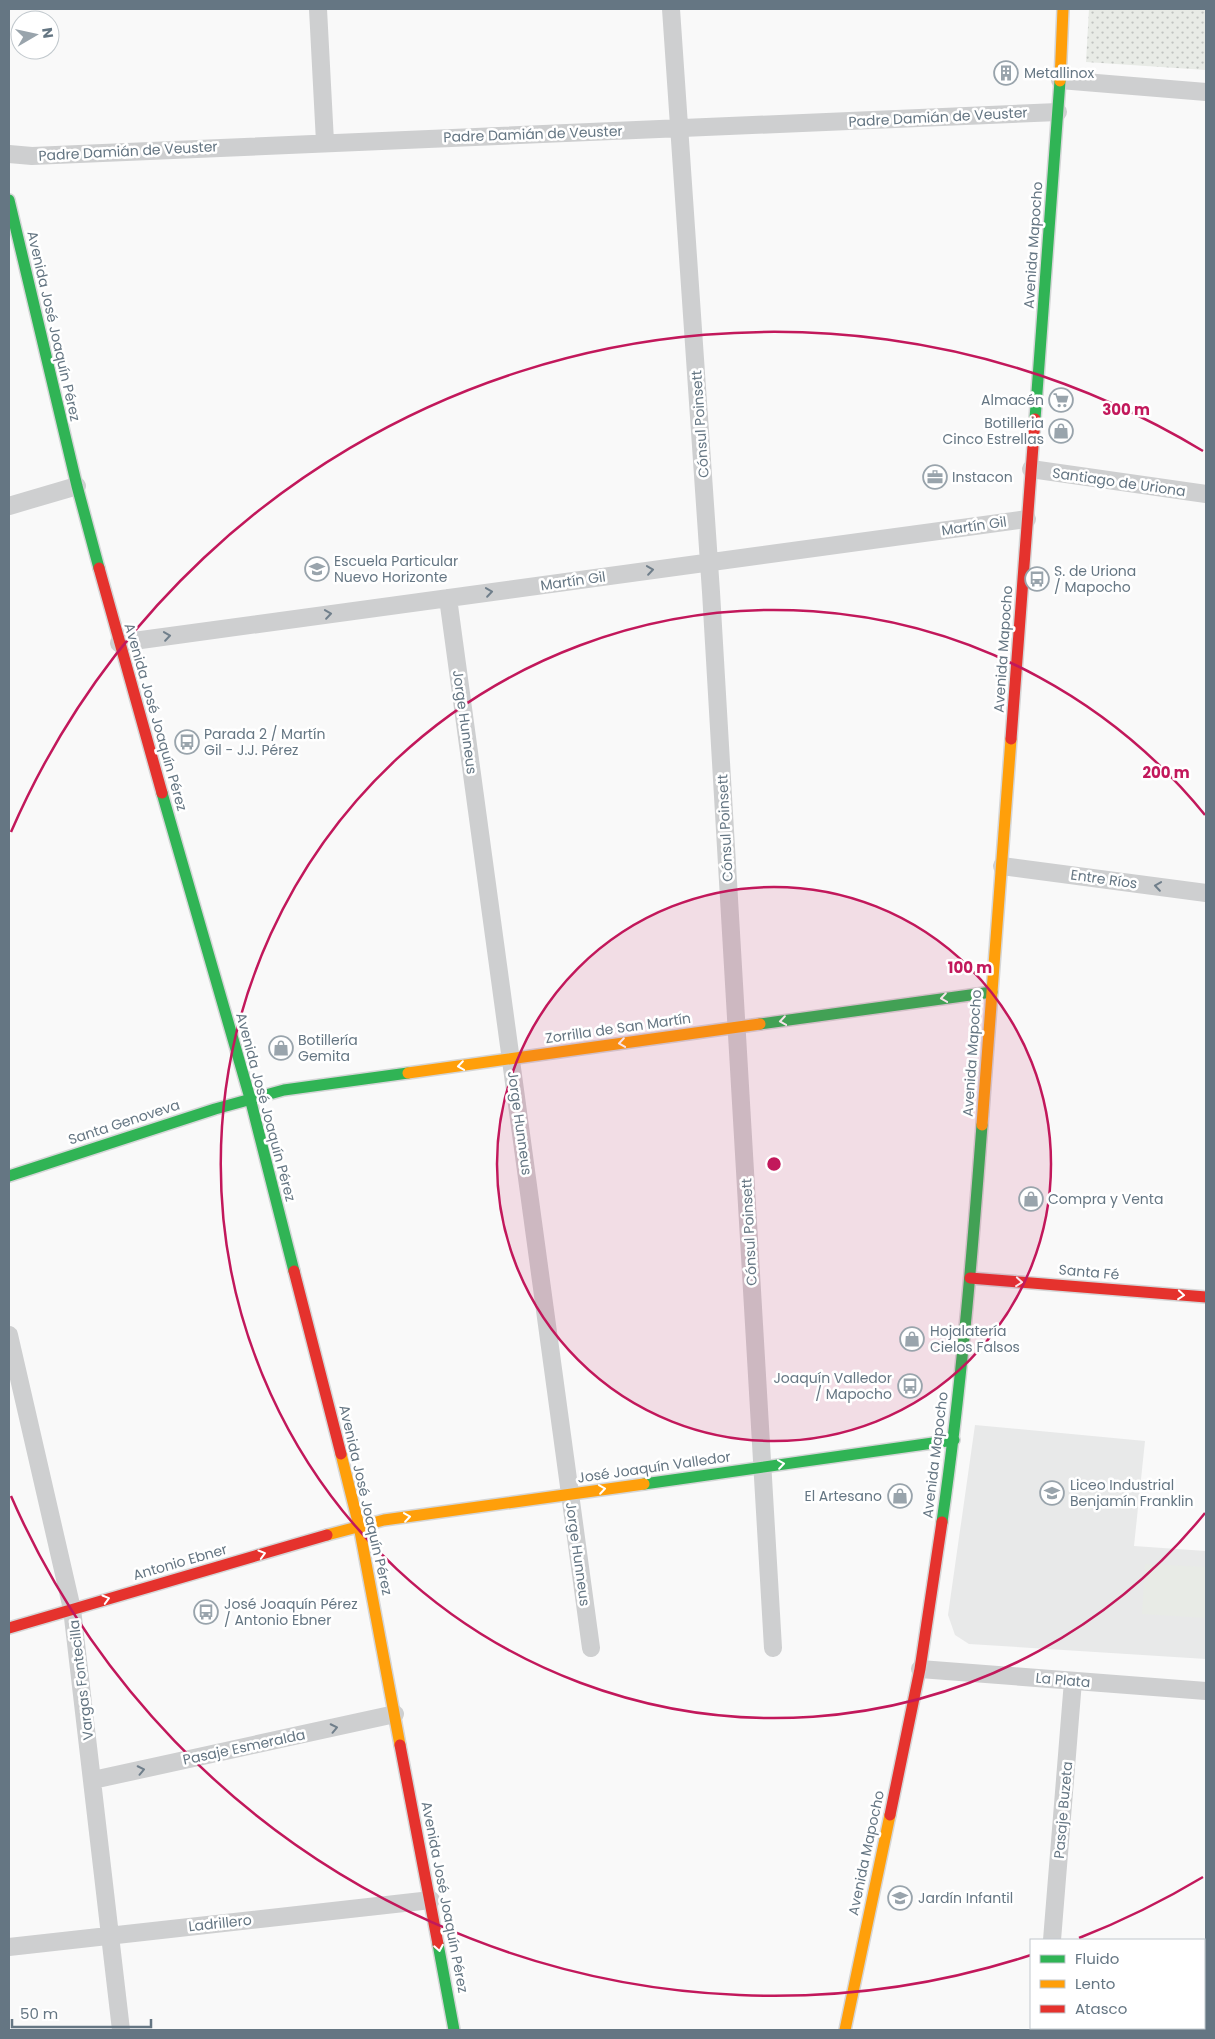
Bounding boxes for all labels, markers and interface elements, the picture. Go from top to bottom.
north arrow [10,10,60,60]
text: N [37,26,59,40]
building icon: Metallinox [993,60,1019,86]
place label: Metallinox [1024,63,1095,83]
street label: Padre Damián de Veuster [848,102,1028,132]
street label: Padre Damián de Veuster [443,121,623,147]
street label: Padre Damián de Veuster [38,136,218,166]
street label: Avenida Mapocho [1019,181,1047,309]
street label: Avenida José Joaquín Pérez [22,229,86,423]
street label: Cónsul Poinsett [686,370,714,478]
supermarket icon: Almacén [1048,387,1074,413]
place label: Almacén [981,390,1044,410]
text: 300 m [1102,399,1150,420]
place label: Botilleria Cinco Estrellas [942,413,1044,449]
shop icon: Botilleria Cinco Estrellas [1048,418,1074,444]
street label: Santiago de Uriona [1051,463,1187,501]
office icon: Instacon [922,464,948,490]
place label: Instacon [952,467,1013,487]
street label: Martín Gil [940,512,1008,540]
place label: Escuela Particular Nuevo Horizonte [334,551,458,587]
school or university icon: Escuela Particular Nuevo Horizonte [304,556,330,582]
place label: S. de Uriona / Mapocho [1054,561,1136,597]
one-way arrow [646,566,654,576]
bus stop icon: S. de Uriona / Mapocho [1024,566,1050,592]
street label: Martín Gil [539,567,607,595]
street label: Avenida Mapocho [989,585,1017,713]
one-way arrow [485,587,493,598]
one-way arrow [324,609,332,620]
street label: Avenida José Joaquín Pérez [120,621,192,813]
one-way arrow [163,631,171,642]
street label: Jorge Hunneus [448,669,482,775]
place label: Parada 2 / Martín Gil - J.J. Pérez [204,724,325,760]
bus stop icon: Parada 2 / Martín Gil - J.J. Pérez [174,729,200,755]
text: 200 m [1142,762,1190,783]
street label: Cónsul Poinsett [712,774,738,882]
street label: Entre Ríos [1069,864,1139,894]
one-way arrow [1154,881,1162,892]
text: 100 m [948,957,992,978]
street label: Avenida Mapocho [958,989,986,1117]
one-way arrow [939,993,948,1003]
street label: Zorrilla de San Martín [544,1008,692,1048]
street label: Avenida José Joaquín Pérez [231,1010,301,1204]
one-way arrow [779,1015,787,1026]
place label: Botillería Gemita [298,1030,358,1066]
shop icon: Botillería Gemita [268,1035,294,1061]
one-way arrow [618,1037,626,1048]
one-way arrow [457,1060,465,1070]
street label: Jorge Hunneus [503,1070,537,1176]
street label: Santa Genoveva [66,1095,182,1149]
centre of rings [765,1155,783,1173]
street label: Cónsul Poinsett [736,1178,762,1286]
shop icon: Compra y Venta [1018,1186,1044,1212]
place label: Compra y Venta [1048,1189,1163,1209]
street label: Santa Fé [1058,1259,1120,1285]
one-way arrow [1015,1276,1023,1287]
one-way arrow [1177,1289,1185,1300]
place label: Hojalatería Cielos Falsos [930,1321,1020,1357]
shop icon: Hojalatería Cielos Falsos [899,1326,925,1352]
place label: Joaquín Valledor / Mapocho [773,1368,892,1404]
bus stop icon: Joaquín Valledor / Mapocho [897,1373,923,1399]
street label: Avenida Mapocho [917,1391,953,1519]
street label: Avenida José Joaquín Pérez [334,1403,398,1597]
street label: José Joaquín Valledor [576,1446,732,1488]
one-way arrow [776,1460,785,1470]
place label: Liceo Industrial Benjamín Franklin [1070,1475,1193,1511]
school or university icon: Liceo Industrial Benjamín Franklin [1039,1480,1065,1506]
shop icon: El Artesano [887,1483,913,1509]
one-way arrow [599,1484,607,1495]
place label: El Artesano [805,1486,882,1506]
street label: Jorge Hunneus [561,1501,595,1607]
one-way arrow [403,1512,411,1522]
street label: Antonio Ebner [131,1539,229,1585]
one-way arrow [257,1549,265,1559]
place label: José Joaquín Pérez / Antonio Ebner [224,1594,358,1630]
one-way arrow [101,1595,109,1605]
bus stop icon: José Joaquín Pérez / Antonio Ebner [193,1599,219,1625]
street label: Vargas Fontecilla [64,1619,98,1741]
street label: La Plata [1035,1668,1091,1692]
one-way arrow [329,1723,338,1734]
street label: Pasaje Esmeralda [181,1724,307,1770]
street label: Pasaje Buzeta [1049,1761,1077,1859]
one-way arrow [136,1765,145,1775]
street label: Avenida Mapocho [843,1789,889,1917]
street label: Avenida José Joaquín Pérez [417,1800,473,1994]
school or university icon: Jardín Infantil [887,1885,913,1911]
place label: Jardín Infantil [918,1888,1013,1908]
street label: Ladrillero [187,1910,253,1936]
legend [1030,1939,1205,2029]
one-way arrow [434,1944,444,1953]
text: Fluido [1075,1948,1119,1969]
text: Lento [1075,1973,1115,1994]
scale bar [12,1996,151,2028]
text: Atasco [1075,1998,1127,2019]
text: 50 m [20,2003,58,2024]

